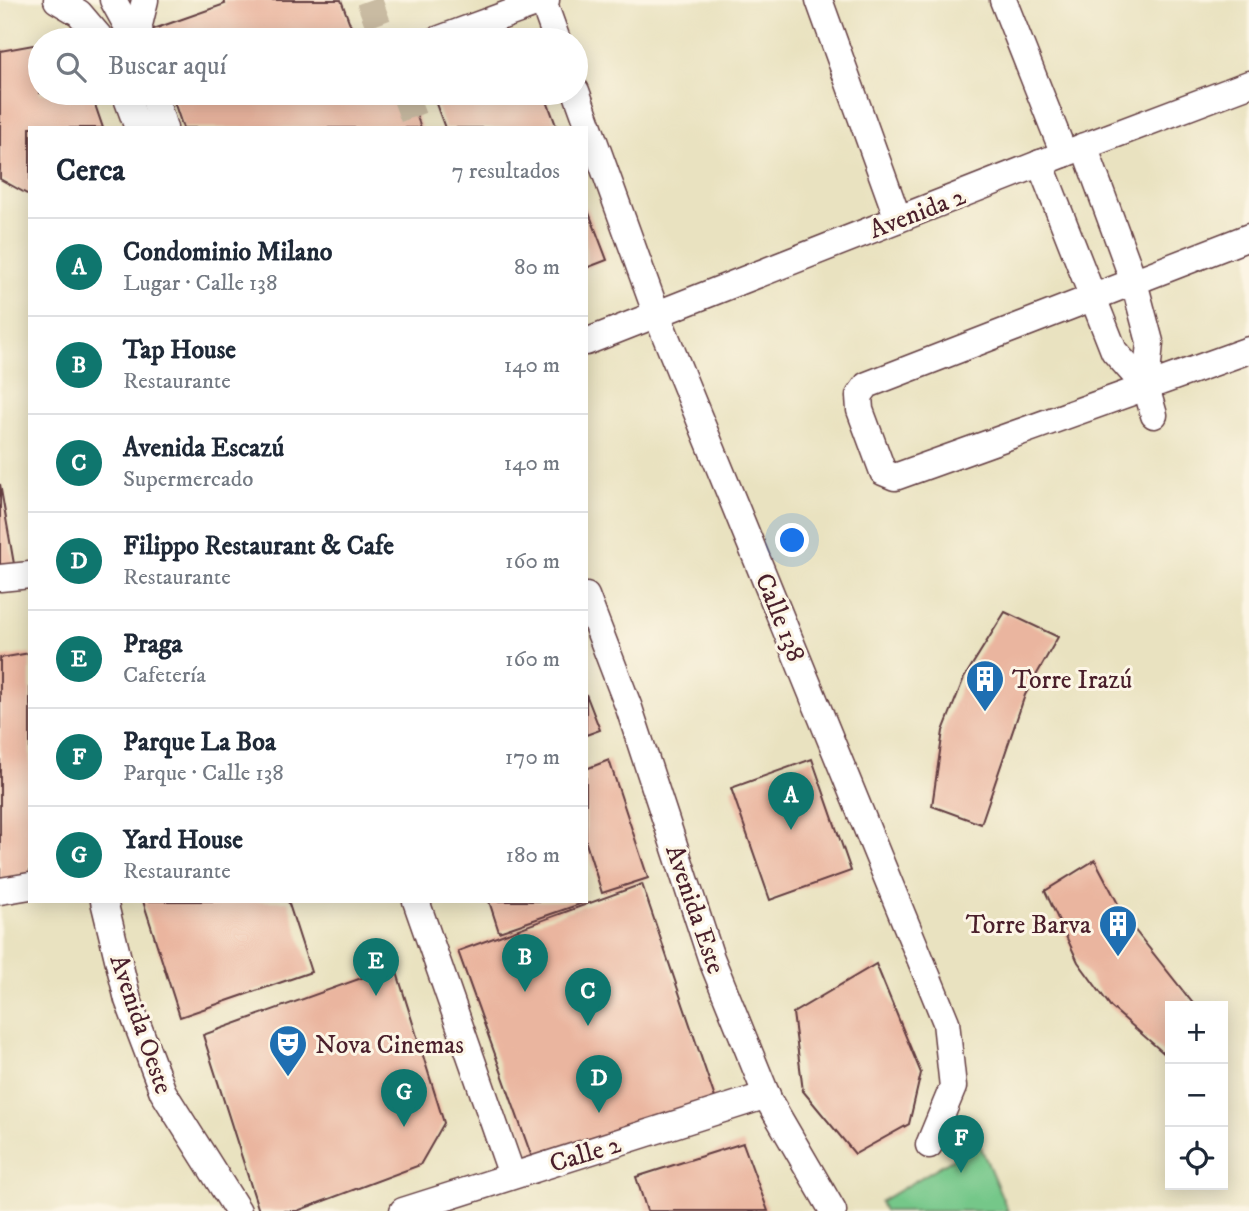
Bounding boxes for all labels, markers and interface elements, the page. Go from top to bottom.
search box [28,28,588,105]
icon: search [52,48,90,86]
text: Buscar aquí [108,50,226,83]
text: Cerca [56,153,125,190]
text: 7 resultados [452,157,560,186]
street label: Avenida 2 [865,180,971,247]
text: Condominio Milano [123,236,332,269]
text: A [72,253,86,282]
text: 80 m [514,253,560,282]
text: Lugar · Calle 138 [123,269,277,298]
text: Tap House [123,334,236,367]
text: B [72,351,86,380]
text: 140 m [504,351,560,380]
text: Restaurante [123,367,231,396]
text: Avenida Escazú [123,432,284,465]
text: C [71,449,87,478]
text: 140 m [504,449,560,478]
text: Supermercado [123,465,253,494]
your location [775,523,809,557]
text: Filippo Restaurant & Cafe [123,530,394,563]
text: D [70,547,88,576]
text: 160 m [505,547,560,576]
text: Restaurante [123,563,231,592]
street label: Calle 138 [747,569,812,667]
text: Praga [123,628,183,661]
text: E [71,645,87,674]
text: 160 m [505,645,560,674]
building icon: Torre Irazú [964,658,1006,713]
text: Cafetería [123,661,206,690]
place label: Torre Irazú [1012,664,1132,697]
text: Parque La Boa [123,726,276,759]
text: F [72,743,86,772]
text: 170 m [505,743,560,772]
text: Parque · Calle 138 [123,759,284,788]
pin: A [768,772,814,830]
text: Yard House [123,824,243,857]
text: G [71,841,87,870]
text: 180 m [505,841,560,870]
street label: Avenida Este [657,841,732,978]
text: Restaurante [123,857,231,886]
building icon: Torre Barva [1097,903,1139,958]
place label: Torre Barva [966,909,1091,942]
pin: B [502,934,548,992]
pin: E [353,938,399,996]
street label: Avenida Oeste [101,951,180,1098]
pin: C [565,968,611,1026]
map controls [1165,1001,1228,1190]
button: + [1165,1001,1228,1064]
theatre icon: Nova Cinemas [267,1023,309,1078]
place label: Nova Cinemas [315,1029,464,1062]
pin: D [576,1055,622,1113]
button: − [1165,1064,1228,1127]
pin: G [381,1069,427,1127]
pin: F [938,1115,984,1173]
button: locate [1165,1127,1228,1190]
street label: Calle 2 [546,1128,625,1181]

